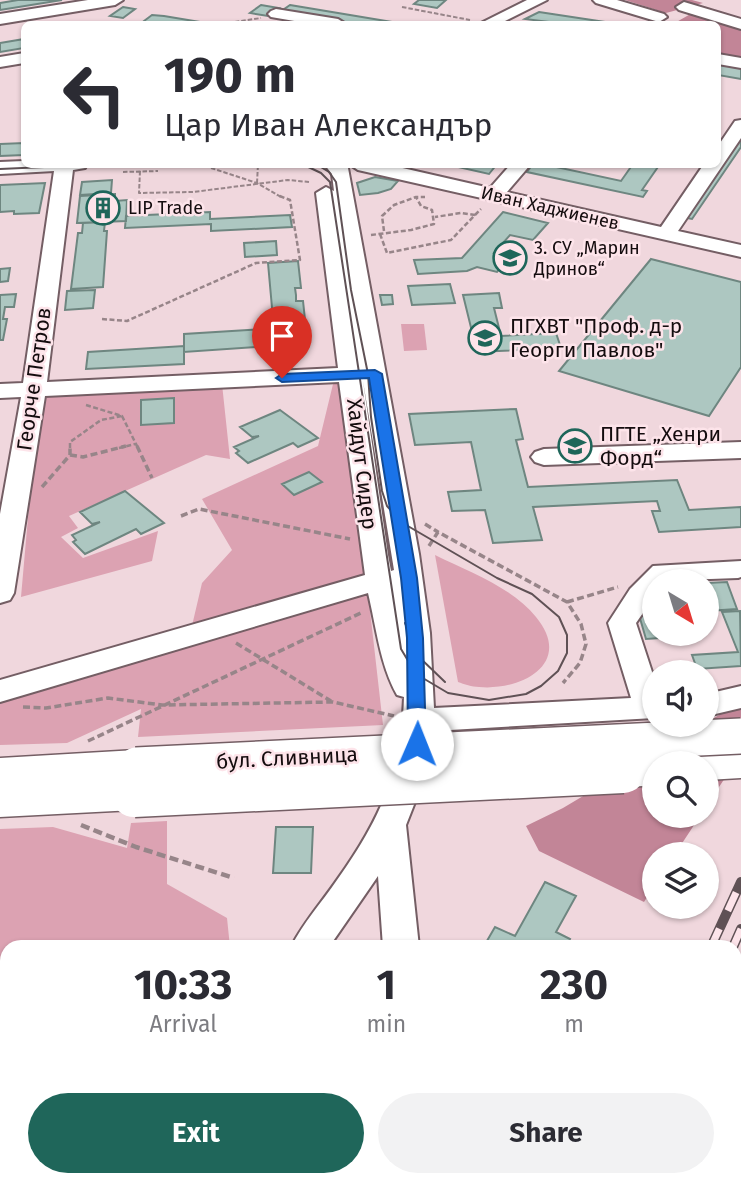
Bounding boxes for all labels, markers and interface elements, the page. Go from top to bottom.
text: 190 m [164,46,296,105]
icon: left [49,49,140,140]
text: Цар Иван Александър [164,106,492,144]
street label: Иван Хаджиенев [479,181,621,235]
building icon: LIP Trade [84,189,122,227]
place label: LIP Trade [128,197,203,219]
place label: 3. СУ „Марин Дринов“ [533,237,640,280]
school or university icon: 3. СУ „Марин Дринов“ [491,239,529,277]
street label: Георче Петров [11,306,57,452]
pin [252,306,312,378]
place label: ПГХВТ "Проф. д-р Георги Павлов" [510,313,682,363]
icon: arrive [263,317,301,355]
school or university icon: ПГХВТ "Проф. д-р Георги Павлов" [466,319,504,357]
street label: Хайдут Сидер [341,397,383,531]
place label: ПГТЕ „Хенри Форд“ [600,421,721,471]
school or university icon: ПГТЕ „Хенри Форд“ [556,427,594,465]
north arrow [642,569,719,646]
map controls [642,569,719,919]
button: sound [642,660,719,737]
position arrow [380,707,454,781]
street label: бул. Сливница [215,741,359,775]
button: search [642,751,719,828]
button: layers [642,842,719,919]
text: 10:33 [134,960,232,1010]
text: 1 [377,960,396,1010]
text: 230 [540,960,608,1010]
text: Arrival [150,1010,217,1038]
text: min [366,1010,406,1038]
text: m [564,1010,584,1038]
button: Exit [28,1093,364,1173]
button: Share [378,1093,714,1173]

